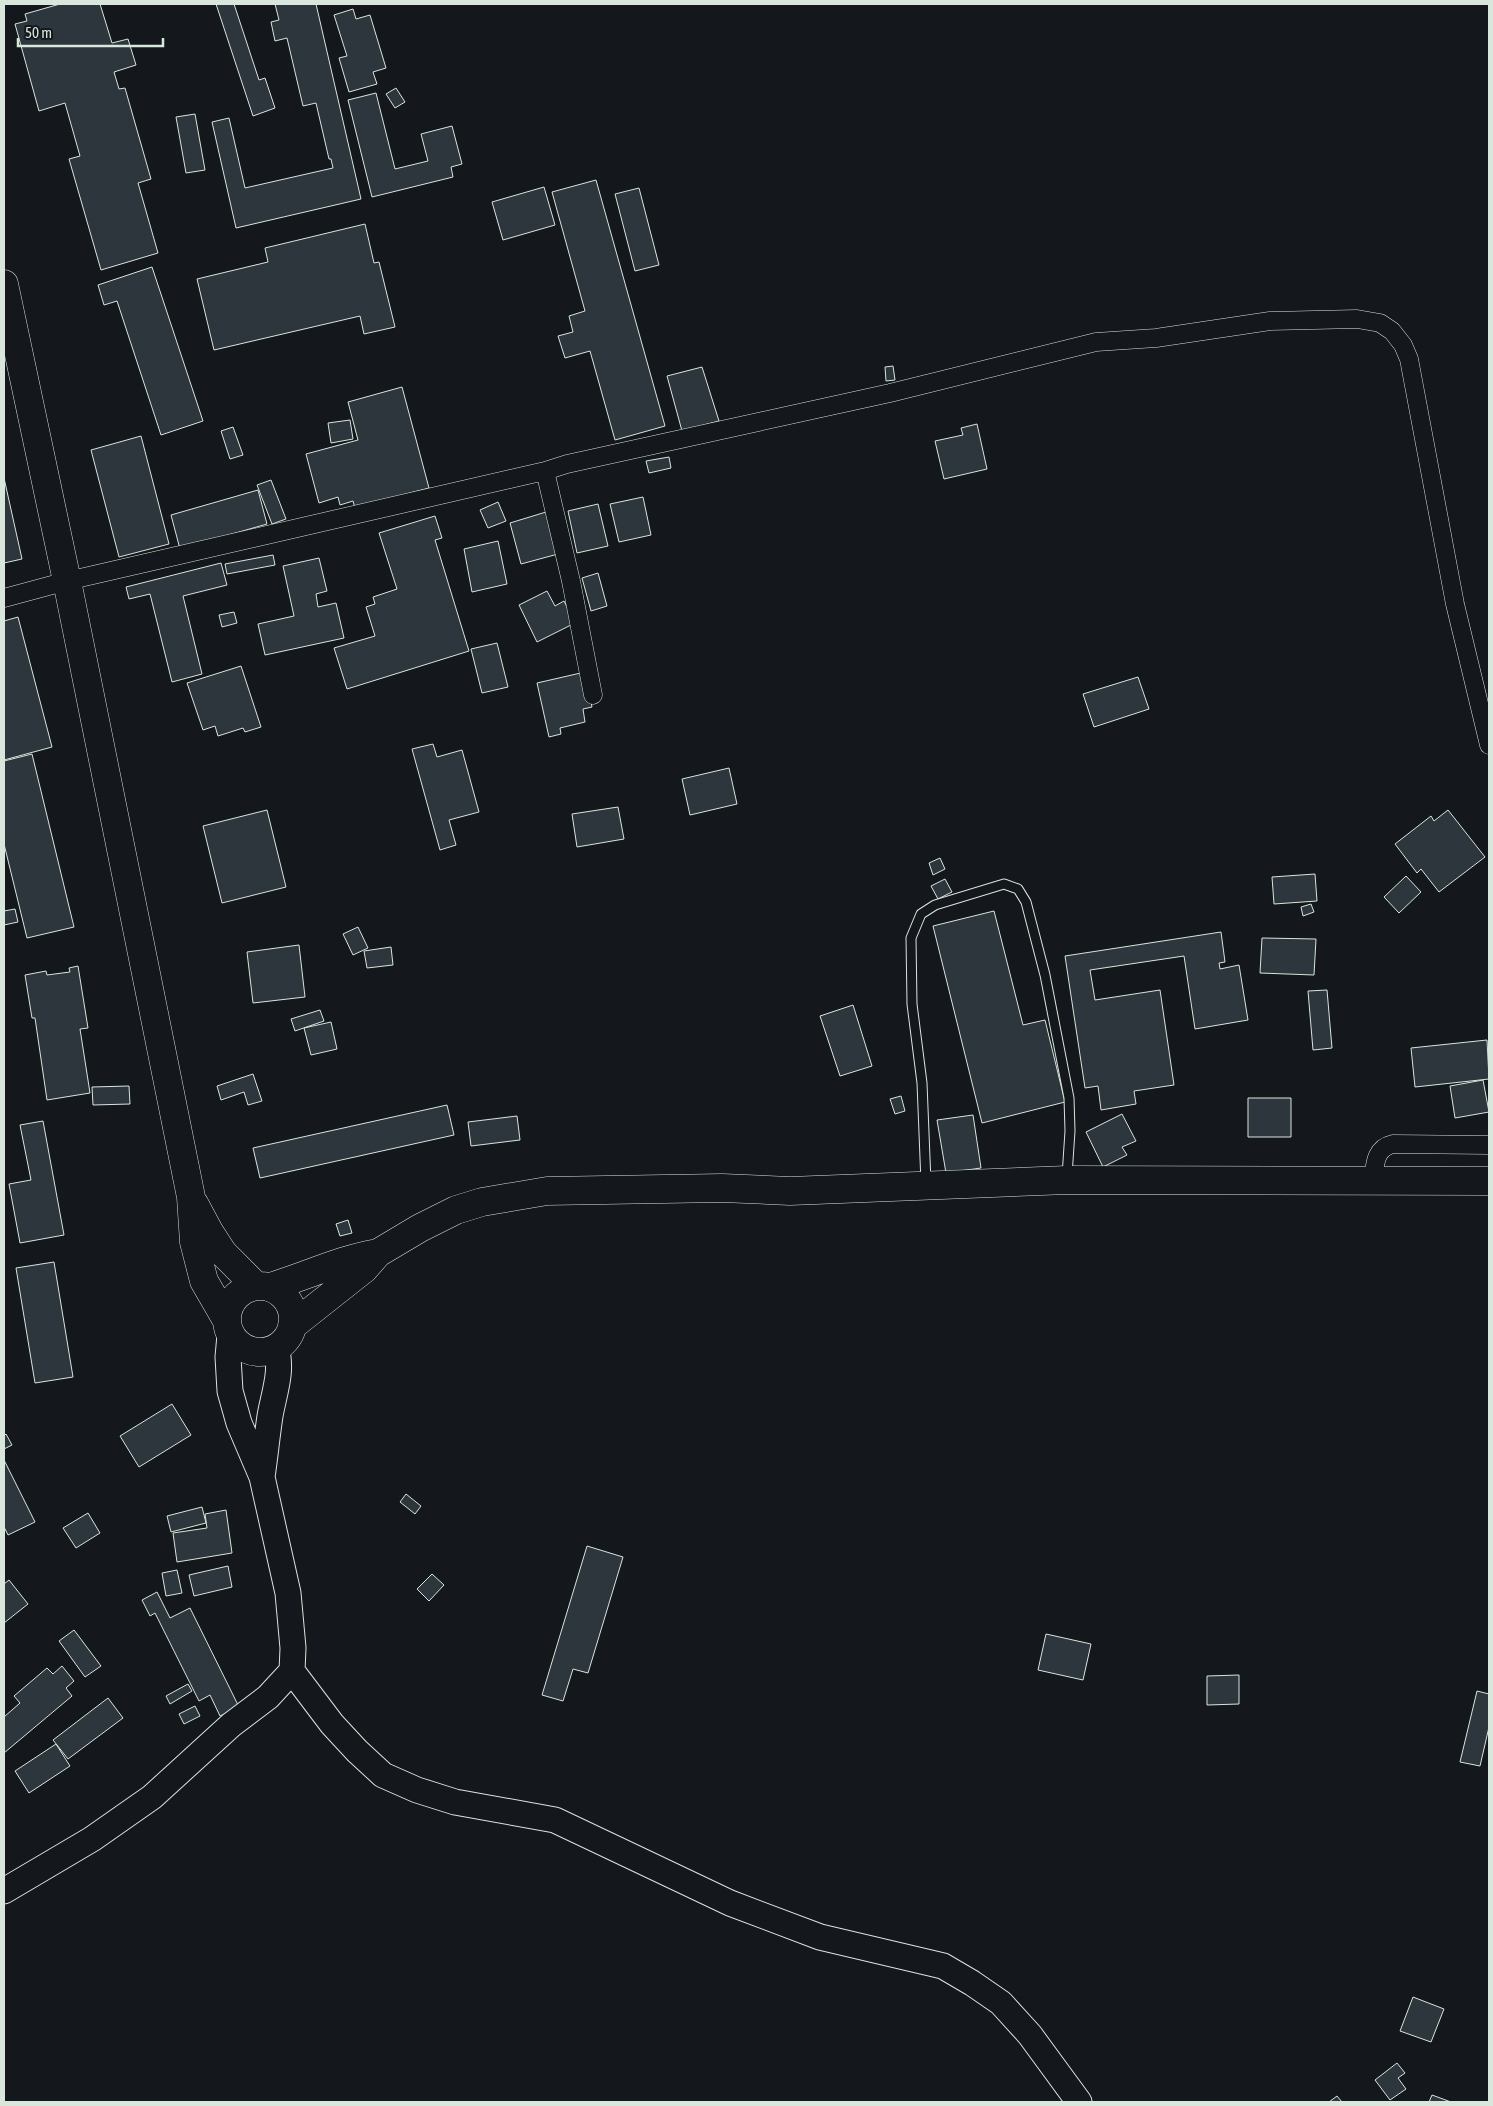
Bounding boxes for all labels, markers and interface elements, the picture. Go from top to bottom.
scale bar [18,15,162,47]
text: 50 m [25,24,52,41]

